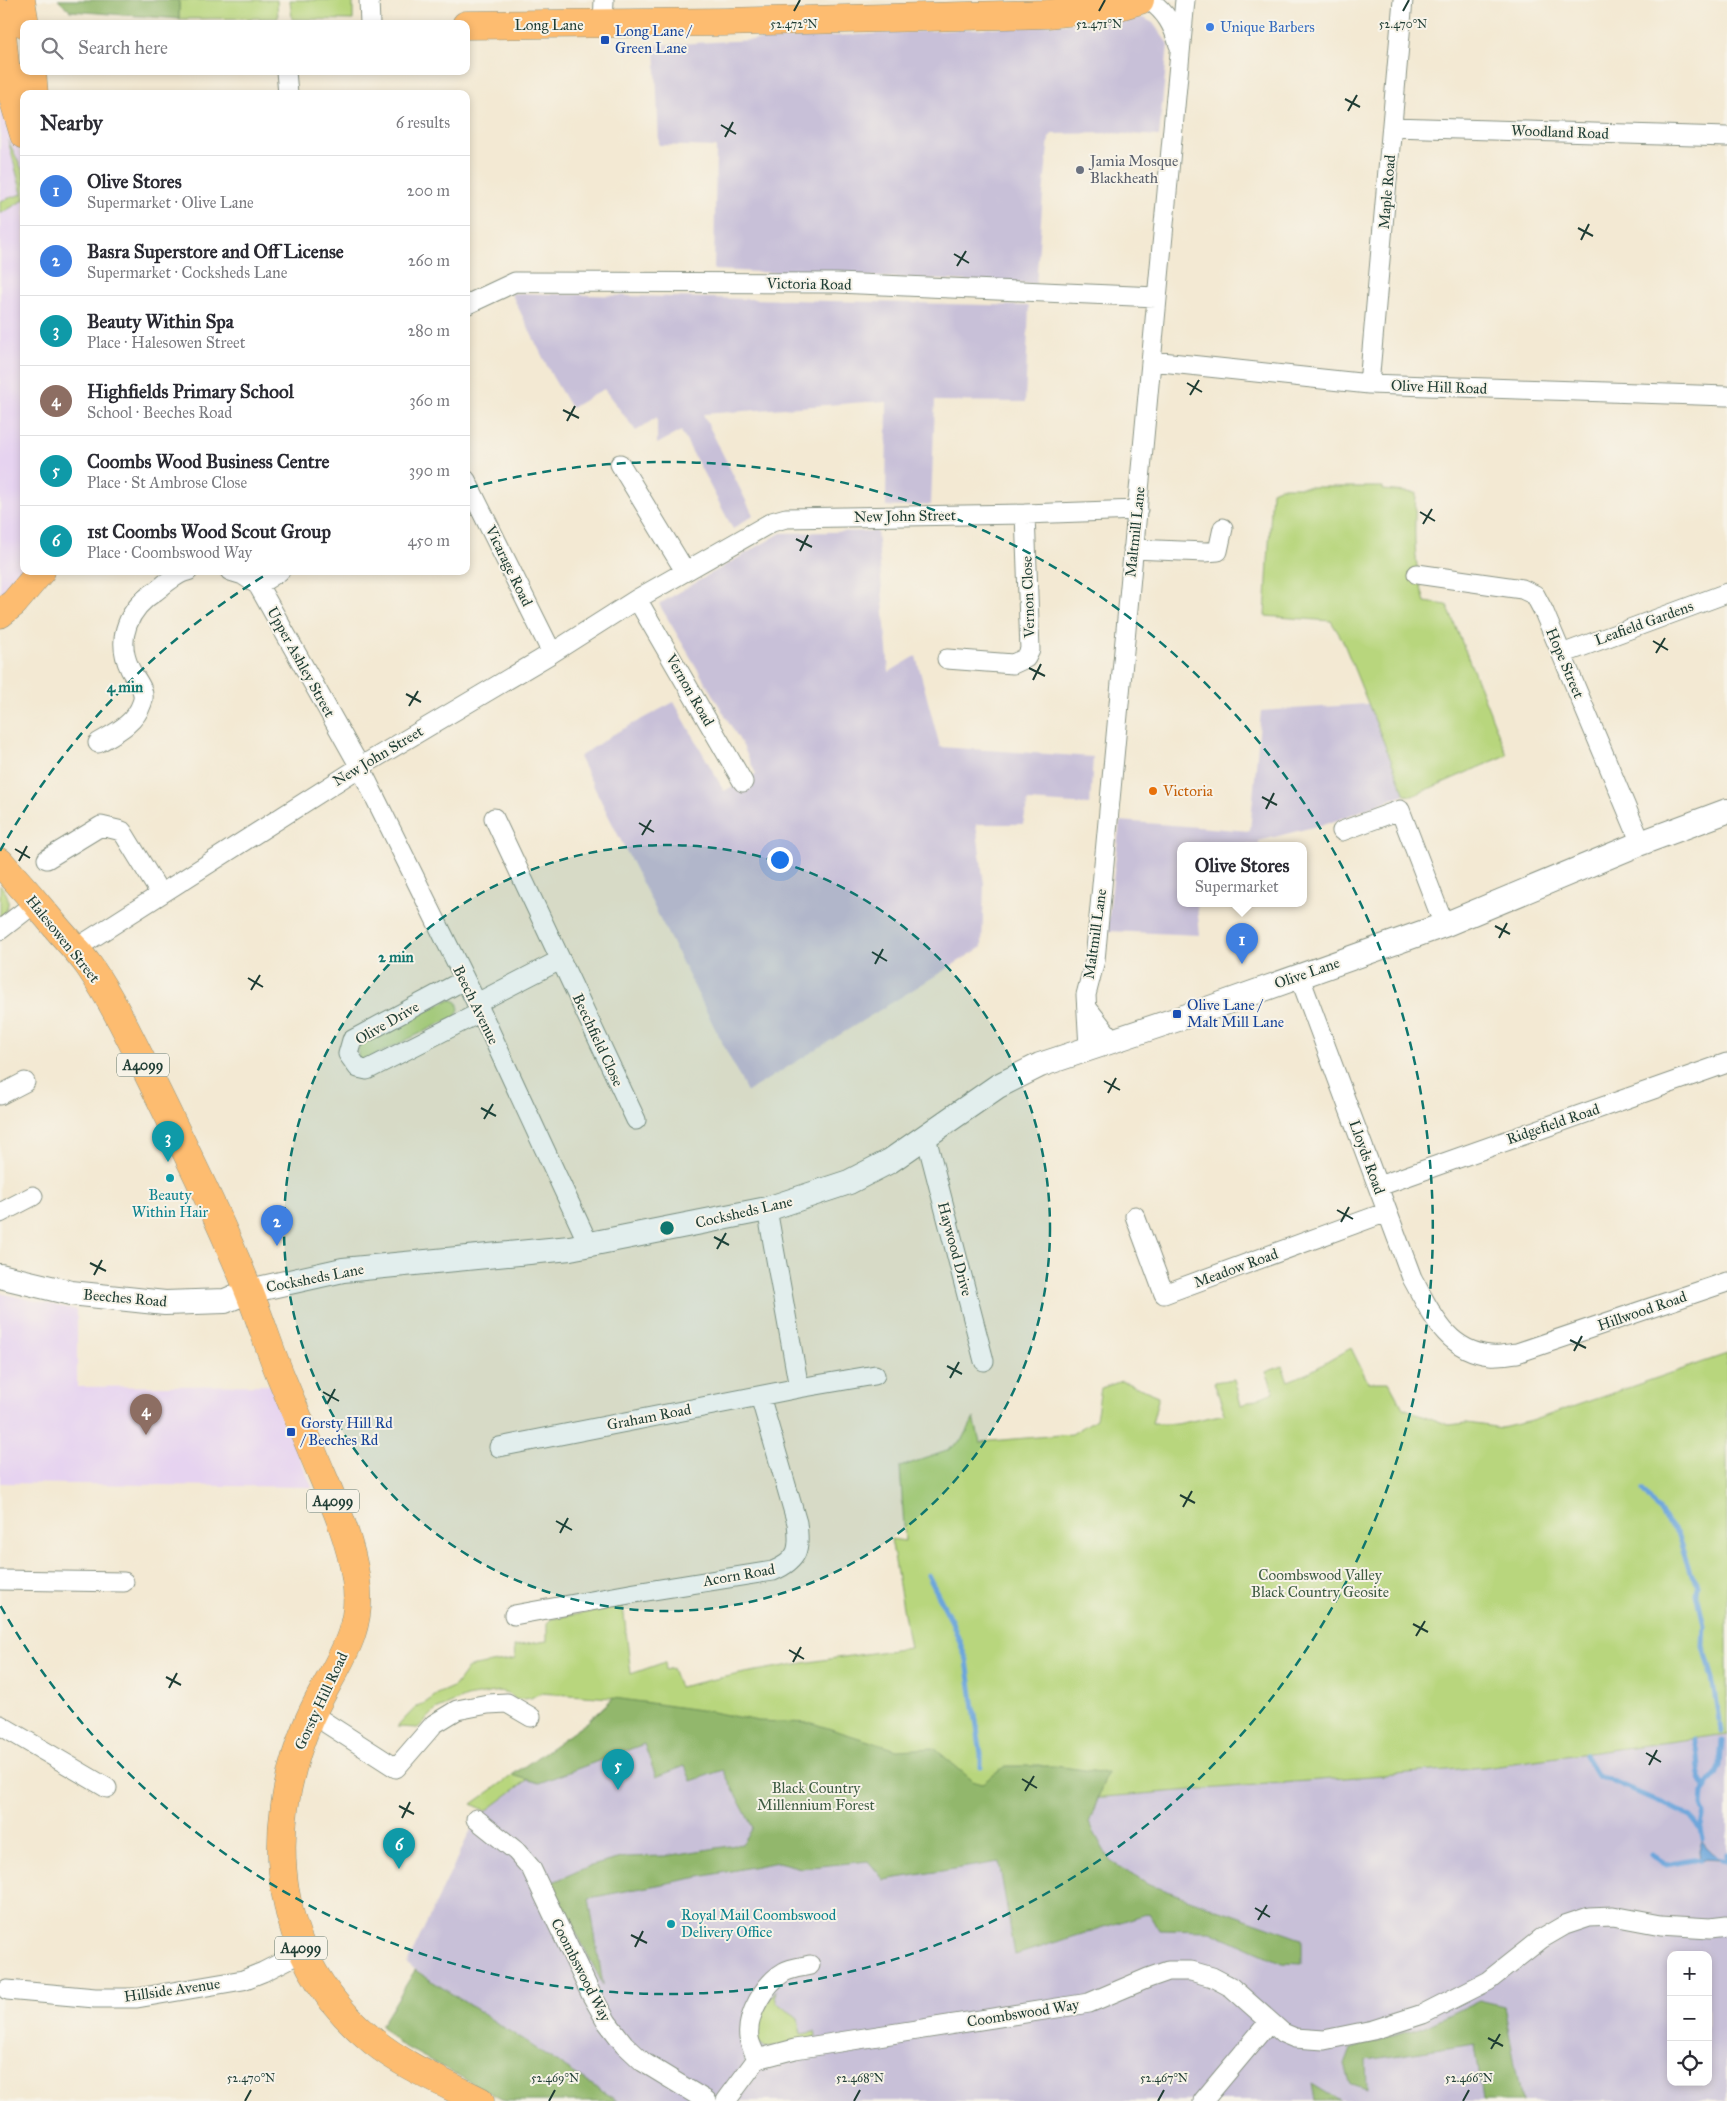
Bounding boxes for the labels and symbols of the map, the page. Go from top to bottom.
street label: Long Lane [515,16,583,34]
text: 52.472°N [770,17,818,31]
text: 52.471°N [1076,17,1122,31]
text: 52.470°N [1379,17,1427,31]
place label: Unique Barbers [1220,18,1315,37]
marker: Unique Barbers [1204,21,1216,33]
place label: Long Lane / Green Lane [615,22,693,57]
marker: Long Lane / Green Lane [599,34,611,46]
street label: Woodland Road [1511,121,1610,143]
place label: Jamia Mosque Blackheath [1088,152,1178,187]
street label: Maple Road [1375,154,1399,230]
marker: Jamia Mosque Blackheath [1074,164,1086,176]
street label: Victoria Road [765,274,852,294]
street label: Olive Hill Road [1391,376,1488,398]
street label: Maltmill Lane [1121,486,1149,578]
street label: New John Street [854,506,957,527]
street label: Vicarage Road [481,522,536,610]
street label: Vernon Close [1018,556,1038,639]
street label: Leafield Gardens [1592,597,1696,649]
street label: Upper Ashley Street [263,604,339,721]
street label: Hope Street [1542,625,1588,702]
street label: Vernon Road [662,650,718,730]
text: 4 min [107,678,144,697]
street label: New John Street [330,722,427,791]
place label: Victoria [1162,782,1213,800]
marker: Victoria [1147,785,1159,797]
your location [767,847,793,873]
street label: Maltmill Lane [1080,888,1110,980]
street label: Halesowen Street [22,892,104,987]
pin: 1 [1226,923,1258,964]
text: 2 min [378,948,415,966]
street label: Olive Lane [1272,953,1342,993]
street label: Beech Avenue [449,963,503,1047]
street label: Beechfield Close [569,991,627,1089]
place label: Olive Lane / Malt Mill Lane [1187,996,1284,1031]
street label: Olive Drive [352,998,422,1048]
marker: Olive Lane / Malt Mill Lane [1171,1008,1183,1020]
road number: A4099 [117,1054,169,1076]
street label: Ridgefield Road [1504,1100,1602,1148]
street label: Lloyds Road [1345,1117,1389,1197]
pin: 3 [152,1121,184,1162]
marker: Beauty Within Hair [164,1172,176,1184]
place label: Beauty Within Hair [132,1186,209,1221]
street label: Cocksheds Lane [694,1192,794,1232]
street label: Haywood Drive [934,1200,976,1298]
pin: 2 [261,1205,293,1246]
centre of rings [658,1219,676,1237]
street label: Meadow Road [1192,1244,1281,1292]
street label: Cocksheds Lane [265,1260,365,1296]
street label: Beeches Road [82,1285,168,1311]
street label: Hillwood Road [1595,1287,1689,1335]
pin: 4 [130,1394,162,1435]
street label: Graham Road [605,1400,693,1434]
place label: Gorsty Hill Rd / Beeches Rd [300,1414,393,1449]
marker: Gorsty Hill Rd / Beeches Rd [285,1426,297,1438]
road number: A4099 [307,1490,359,1512]
street label: Acorn Road [701,1560,777,1590]
park label: Coombswood Valley Black Country Geosite [1251,1566,1389,1601]
street label: Gorsty Hill Road [291,1649,352,1753]
pin: 5 [602,1749,634,1790]
park label: Black Country Millennium Forest [757,1779,875,1814]
pin: 6 [383,1828,415,1869]
place label: Royal Mail Coombswood Delivery Office [681,1906,837,1941]
street label: Coombswood Way [547,1915,615,2025]
marker: Royal Mail Coombswood Delivery Office [665,1918,677,1930]
road number: A4099 [275,1936,327,1960]
street label: Hillside Avenue [123,1974,221,2006]
street label: Coombswood Way [966,1995,1081,2031]
text: 52.470°N [227,2071,275,2085]
text: 52.469°N [531,2071,579,2085]
text: 52.468°N [836,2071,884,2085]
text: 52.467°N [1140,2071,1188,2085]
text: 52.466°N [1445,2071,1493,2085]

